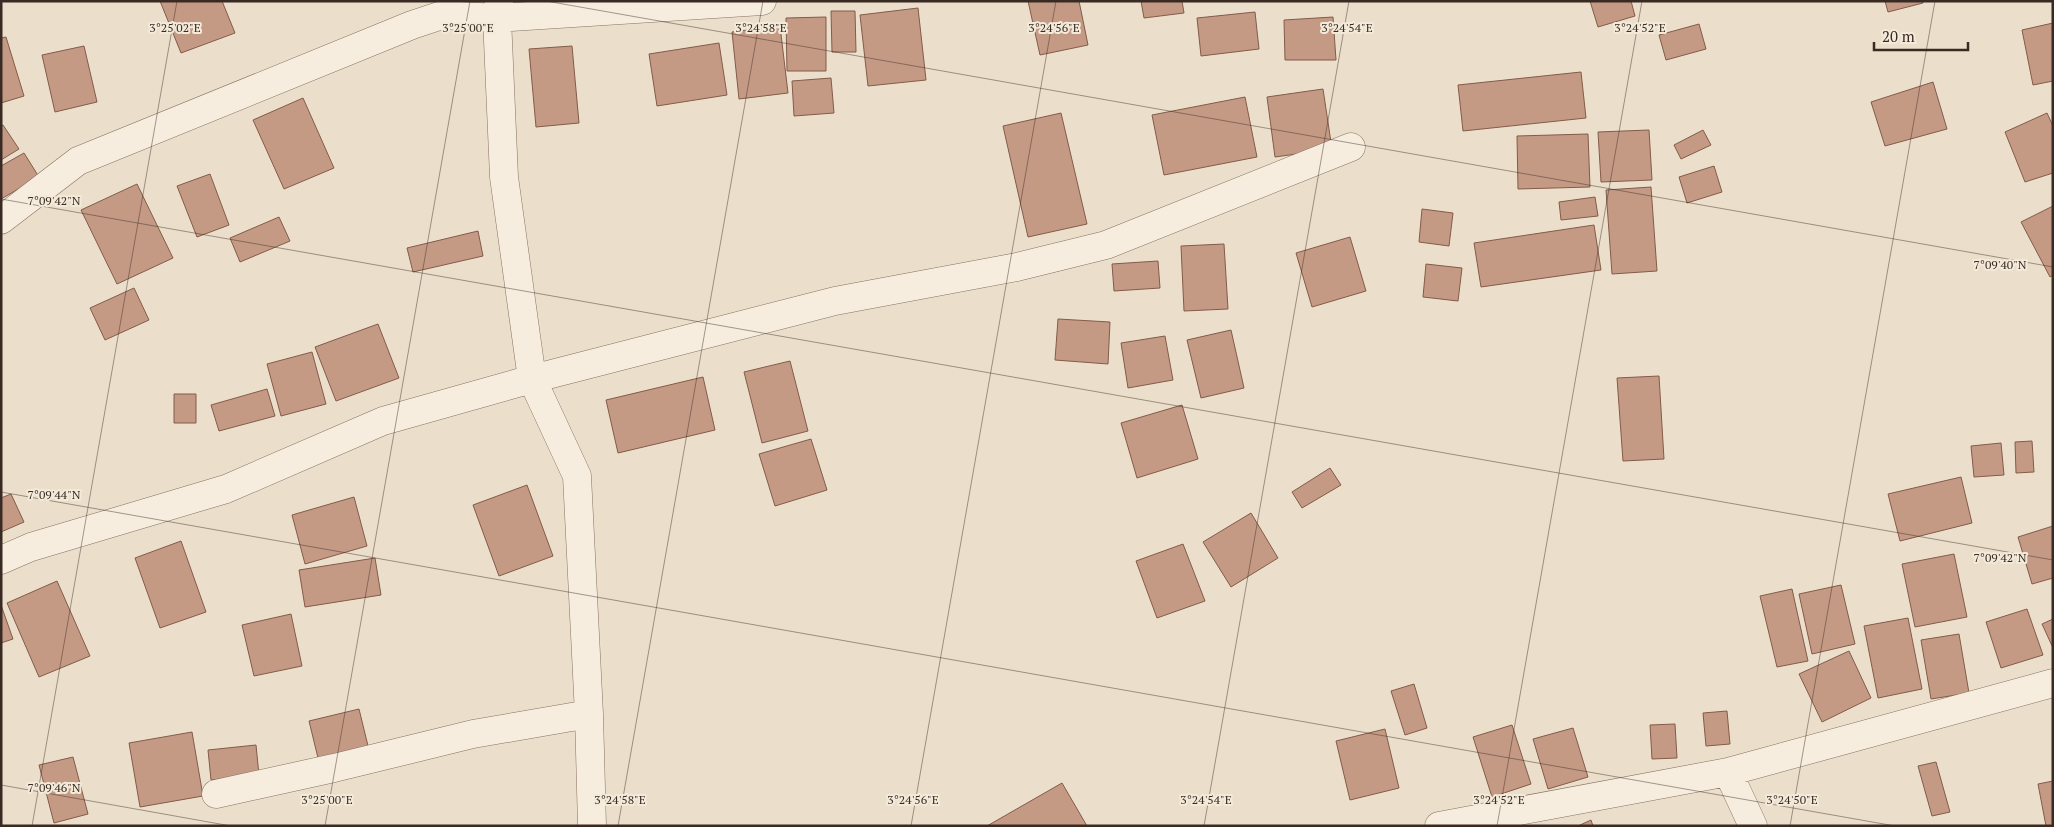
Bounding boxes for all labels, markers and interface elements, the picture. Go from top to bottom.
text: 3°25'02"E [149,20,201,35]
text: 3°25'00"E [442,20,494,35]
text: 3°24'58"E [735,20,787,35]
text: 3°24'56"E [1028,20,1080,35]
text: 3°24'54"E [1321,20,1373,35]
text: 3°24'52"E [1614,20,1666,35]
scale bar [1874,20,1968,52]
text: 20 m [1882,26,1915,46]
text: 7°09'42"N [27,193,81,208]
text: 7°09'40"N [1973,257,2027,272]
text: 7°09'44"N [27,487,81,502]
text: 7°09'42"N [1973,550,2027,565]
text: 7°09'46"N [27,780,81,795]
text: 3°25'00"E [301,792,353,807]
text: 3°24'58"E [594,792,646,807]
text: 3°24'56"E [887,792,939,807]
text: 3°24'54"E [1180,792,1232,807]
text: 3°24'52"E [1473,792,1525,807]
text: 3°24'50"E [1766,792,1818,807]

